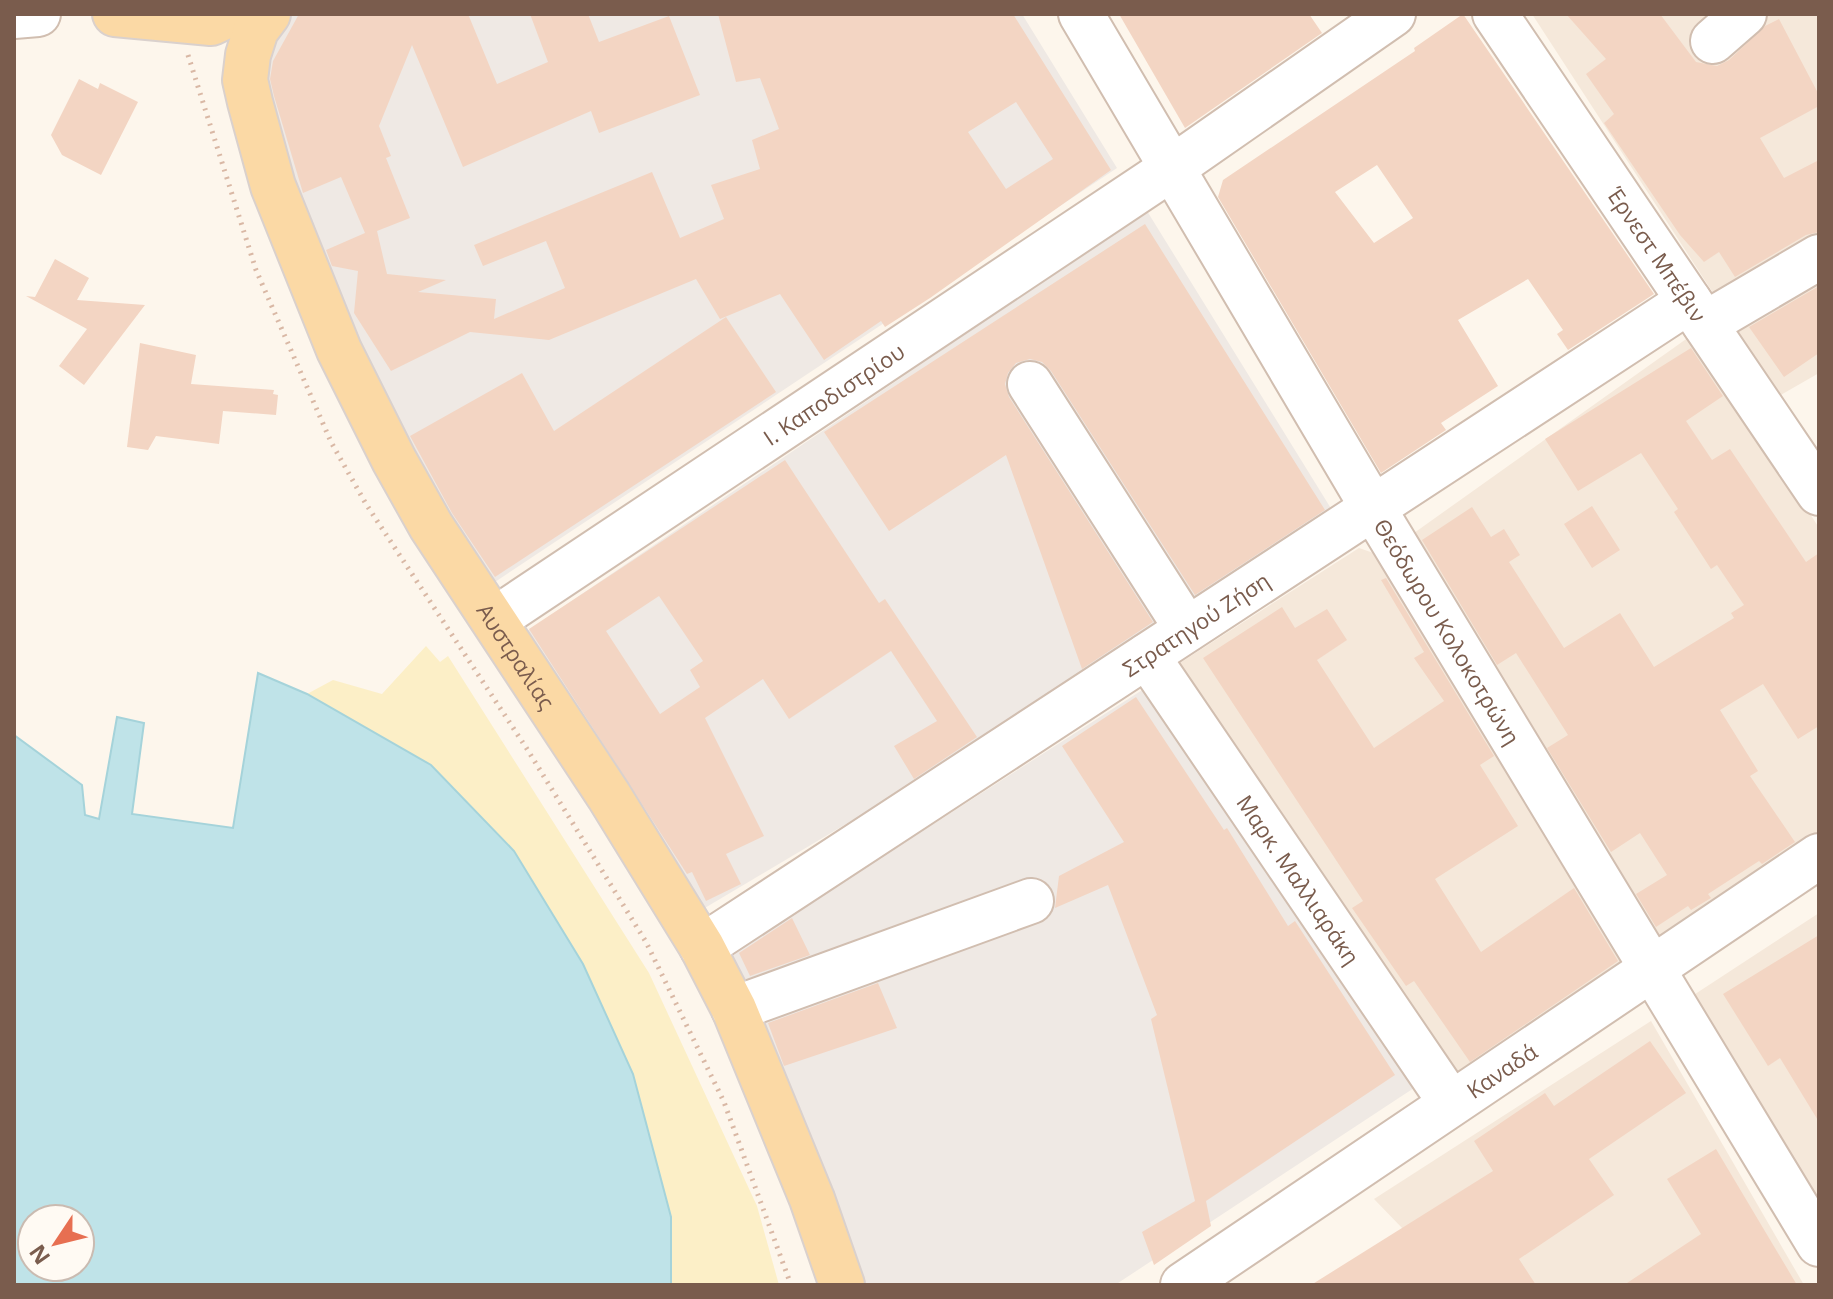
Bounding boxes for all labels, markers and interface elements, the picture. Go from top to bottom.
street label: Έρνεστ Μπέβιν [1600,180,1714,328]
street label: Ι. Καποδιστρίου [757,336,910,452]
street label: Θεόδωρου Κολοκοτρώνη [1368,513,1528,750]
street label: Στρατηγού Ζήση [1116,565,1275,683]
street label: Αυστραλίας [471,597,563,715]
street label: Μαρκ. Μαλλιαράκη [1230,789,1367,970]
street label: Καναδά [1460,1035,1543,1105]
north arrow [16,1203,96,1283]
text: N [21,1239,56,1271]

